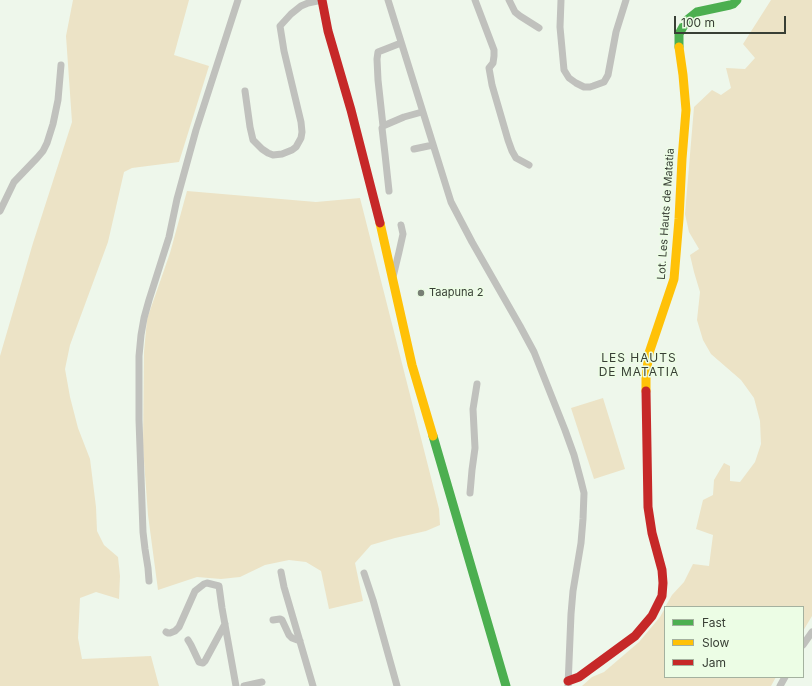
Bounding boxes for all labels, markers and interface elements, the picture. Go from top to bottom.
scale bar [676,8,788,34]
text: 100 m [681,15,715,30]
street label: Lot. Les Hauts de Matatia [655,148,677,280]
place label: Taapuna 2 [429,286,483,300]
marker: Taapuna 2 [416,288,426,298]
district label: LES HAUTS DE MATATIA [599,351,679,379]
legend [664,606,804,678]
text: Fast [702,615,726,630]
text: Slow [702,635,729,650]
text: Jam [702,655,726,670]

